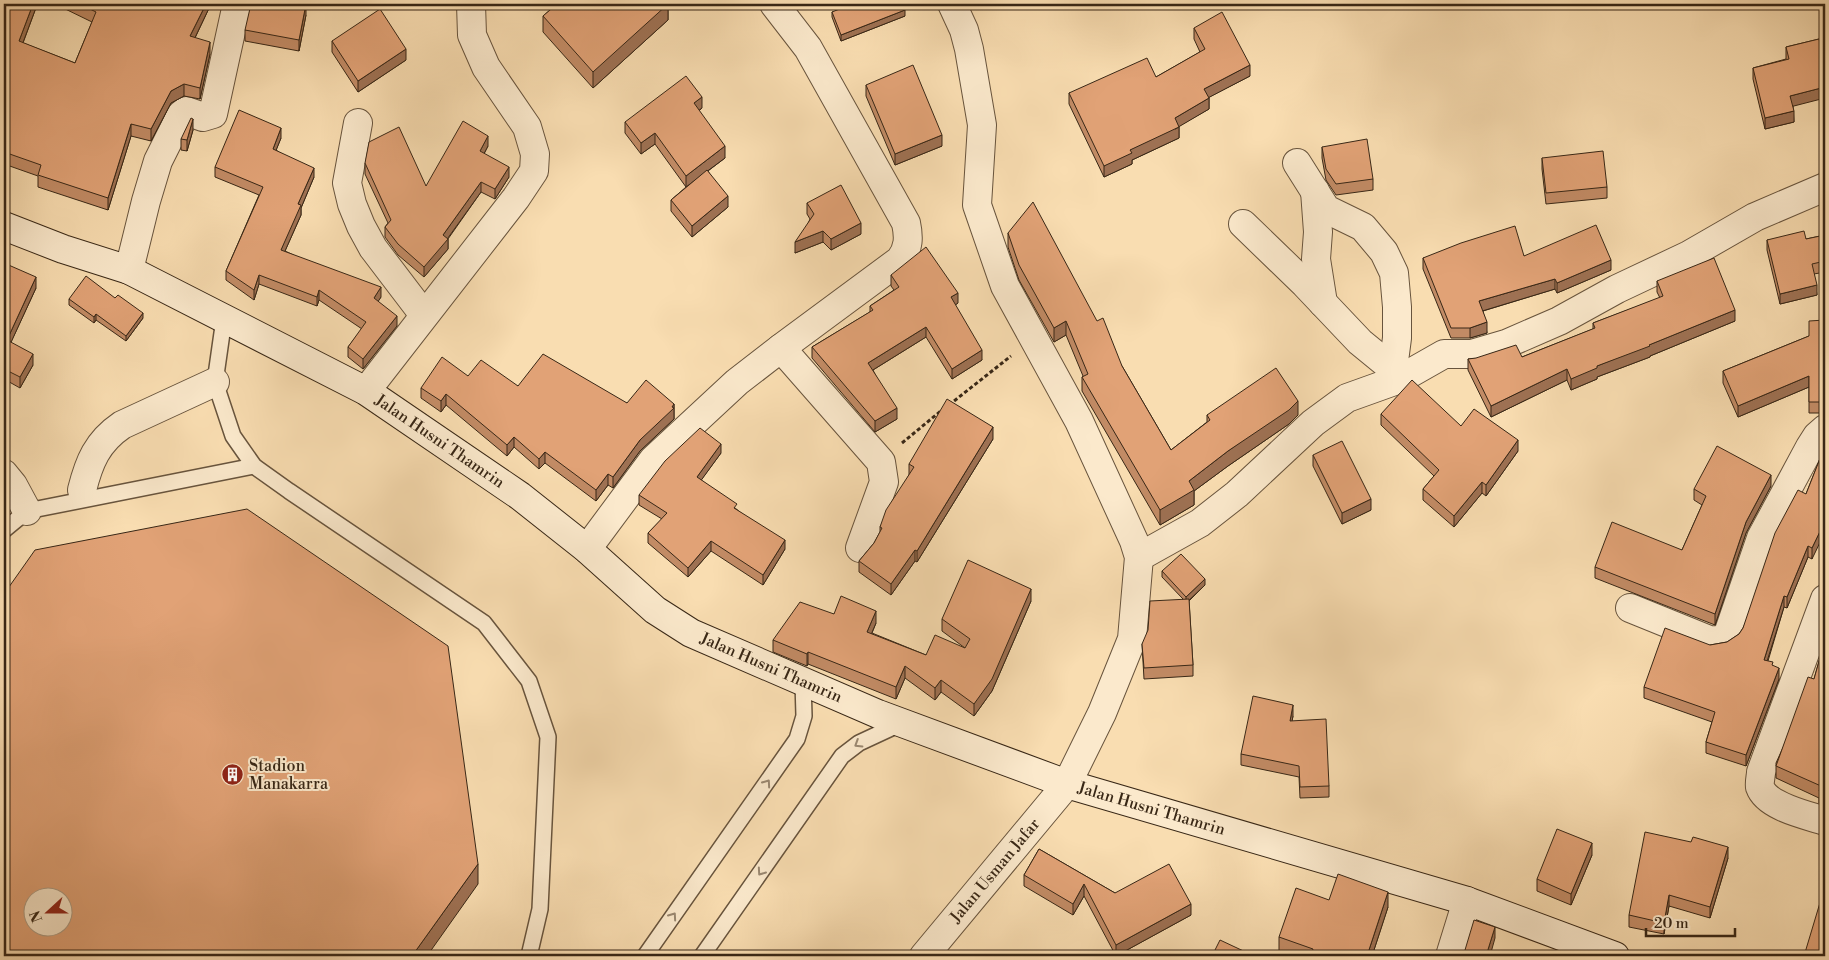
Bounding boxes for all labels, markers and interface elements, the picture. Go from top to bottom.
street label: Jalan Husni Thamrin [370,390,509,493]
street label: Jalan Husni Thamrin [696,628,846,707]
one-way arrow [855,738,864,747]
place label: Stadion Manakarra [249,756,329,794]
building icon: Stadion Manakarra [221,763,245,787]
street label: Jalan Husni Thamrin [1075,777,1228,840]
one-way arrow [761,779,770,789]
street label: Jalan Usman Jafar [945,814,1044,928]
one-way arrow [758,866,767,876]
north arrow [22,888,72,938]
scale bar [1646,905,1735,937]
text: N [26,908,47,925]
one-way arrow [667,912,676,922]
text: 20 m [1654,914,1689,933]

